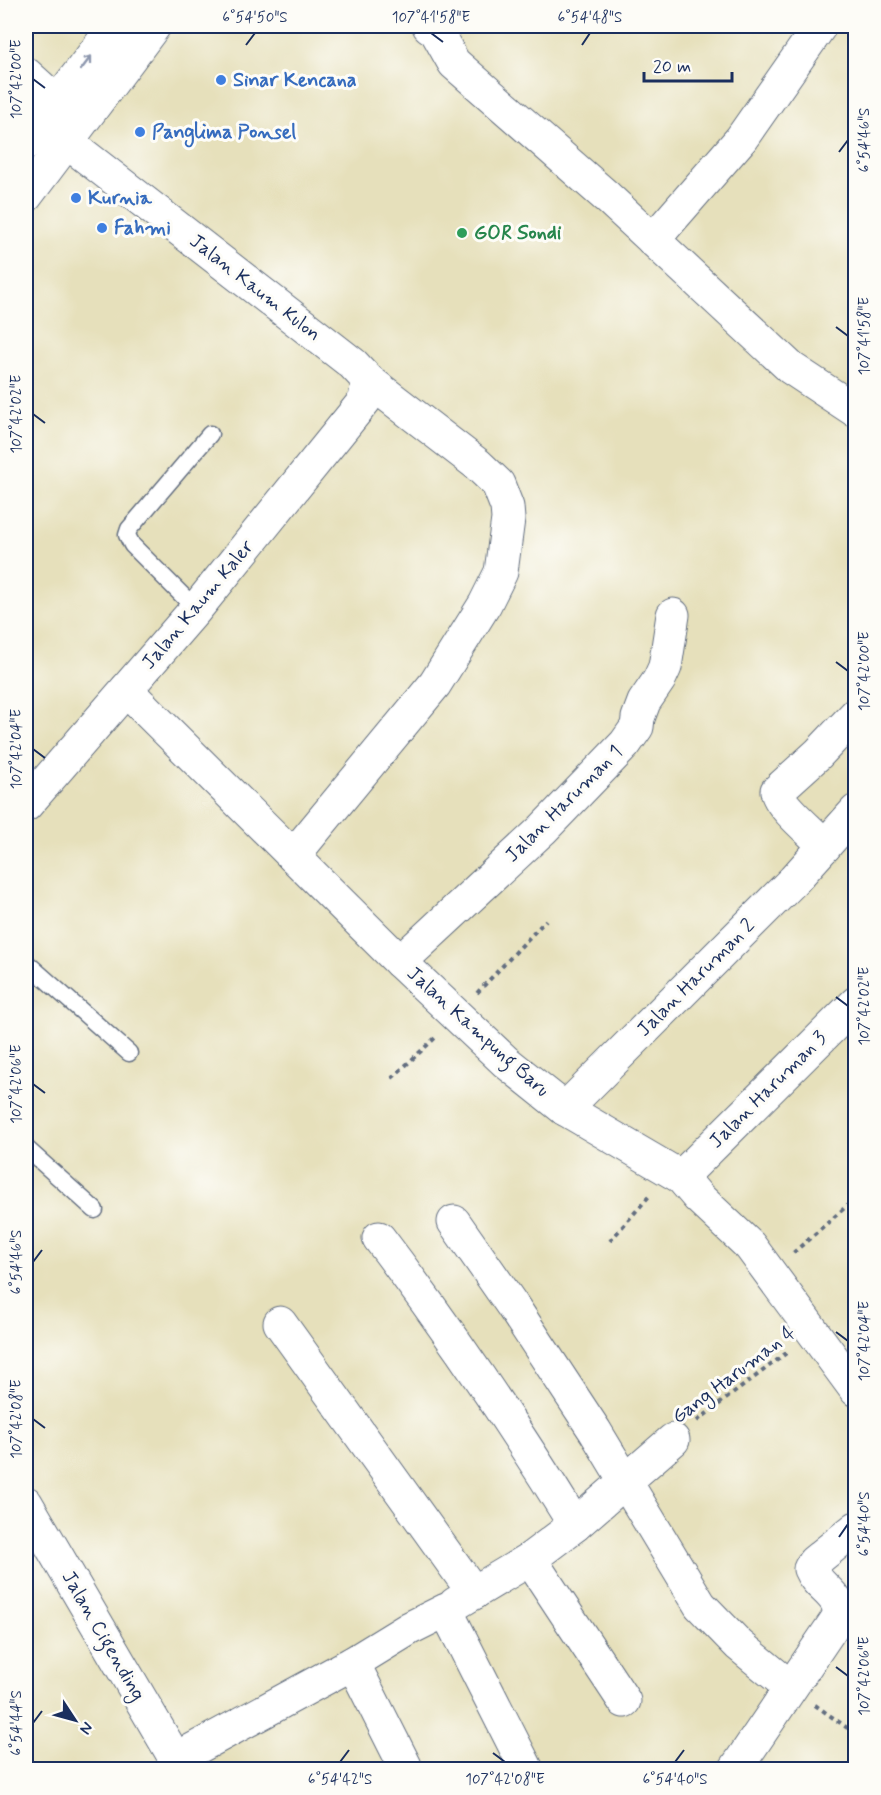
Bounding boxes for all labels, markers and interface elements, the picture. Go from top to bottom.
text: 6°54'50"S [222,8,288,28]
text: 107°41'58"E [392,8,470,28]
text: 6°54'48"S [558,8,622,28]
text: 107°42'00"E [7,39,27,119]
scale bar [644,45,732,83]
text: 20 m [653,55,691,79]
one-way arrow [80,56,93,72]
place label: Sinar Kencana [233,67,357,94]
marker: Sinar Kencana [214,73,228,87]
text: 6°54'46"S [855,108,875,172]
place label: Panglima Ponsel [152,119,296,148]
marker: Panglima Ponsel [133,125,147,139]
place label: Kurnia [88,185,153,212]
marker: Kurnia [69,191,83,205]
place label: Fahmi [114,215,171,242]
place label: GOR Sondi [474,220,562,247]
marker: Fahmi [95,221,109,235]
marker: GOR Sondi [455,226,469,240]
street label: Jalan Kaum Kulon [184,228,326,348]
text: 107°41'58"E [855,297,875,375]
text: 107°42'02"E [7,374,27,454]
street label: Jalan Kaum Kaler [136,534,261,675]
text: 107°42'00"E [855,631,875,711]
text: 107°42'04"E [7,709,27,789]
street label: Jalan Haruman 1 [499,739,629,869]
street label: Jalan Haruman 2 [631,913,761,1043]
street label: Jalan Kampung Baru [399,961,555,1105]
text: 107°42'02"E [855,966,875,1046]
street label: Jalan Haruman 3 [703,1025,833,1155]
text: 107°42'06"E [7,1044,27,1124]
text: 6°54'46"S [7,1230,27,1294]
text: 107°42'04"E [855,1301,875,1381]
street label: Gang Haruman 4 [667,1319,802,1431]
text: 107°42'08"E [7,1379,27,1459]
text: 6°54'40"S [855,1491,875,1557]
street label: Jalan Cigending [53,1566,151,1707]
text: 107°42'06"E [855,1636,875,1716]
text: 6°54'44"S [7,1690,27,1756]
north arrow [45,1690,105,1750]
text: N [74,1717,98,1738]
text: 6°54'42"S [308,1770,372,1790]
text: 107°42'08"E [465,1770,545,1790]
text: 6°54'40"S [642,1770,708,1790]

